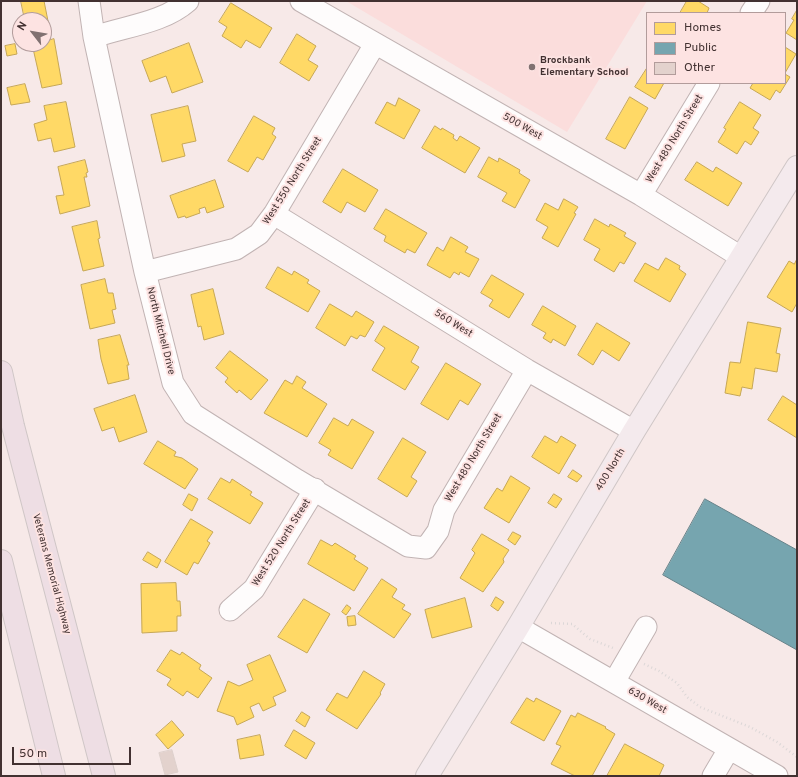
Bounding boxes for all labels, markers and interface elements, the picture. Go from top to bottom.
north arrow [12,12,52,52]
legend [646,12,786,84]
text: N [15,19,31,33]
text: Homes [684,20,721,36]
text: Public [684,40,717,56]
place label: Brockbank Elementary School [540,55,629,78]
text: Other [684,60,715,76]
marker: Brockbank Elementary School [527,62,537,72]
street label: West 480 North Street [644,93,706,185]
street label: 500 West [500,111,544,143]
street label: West 550 North Street [261,135,325,227]
street label: North Mitchell Drive [143,286,177,376]
street label: 560 West [432,308,474,340]
street label: West 480 North Street [443,412,505,504]
street label: 400 North [594,447,628,493]
street label: West 520 North Street [250,497,314,589]
street label: Veterans Memorial Highway [29,512,73,636]
street label: 630 West [626,685,668,717]
scale bar [14,739,133,765]
text: 50 m [19,746,47,762]

